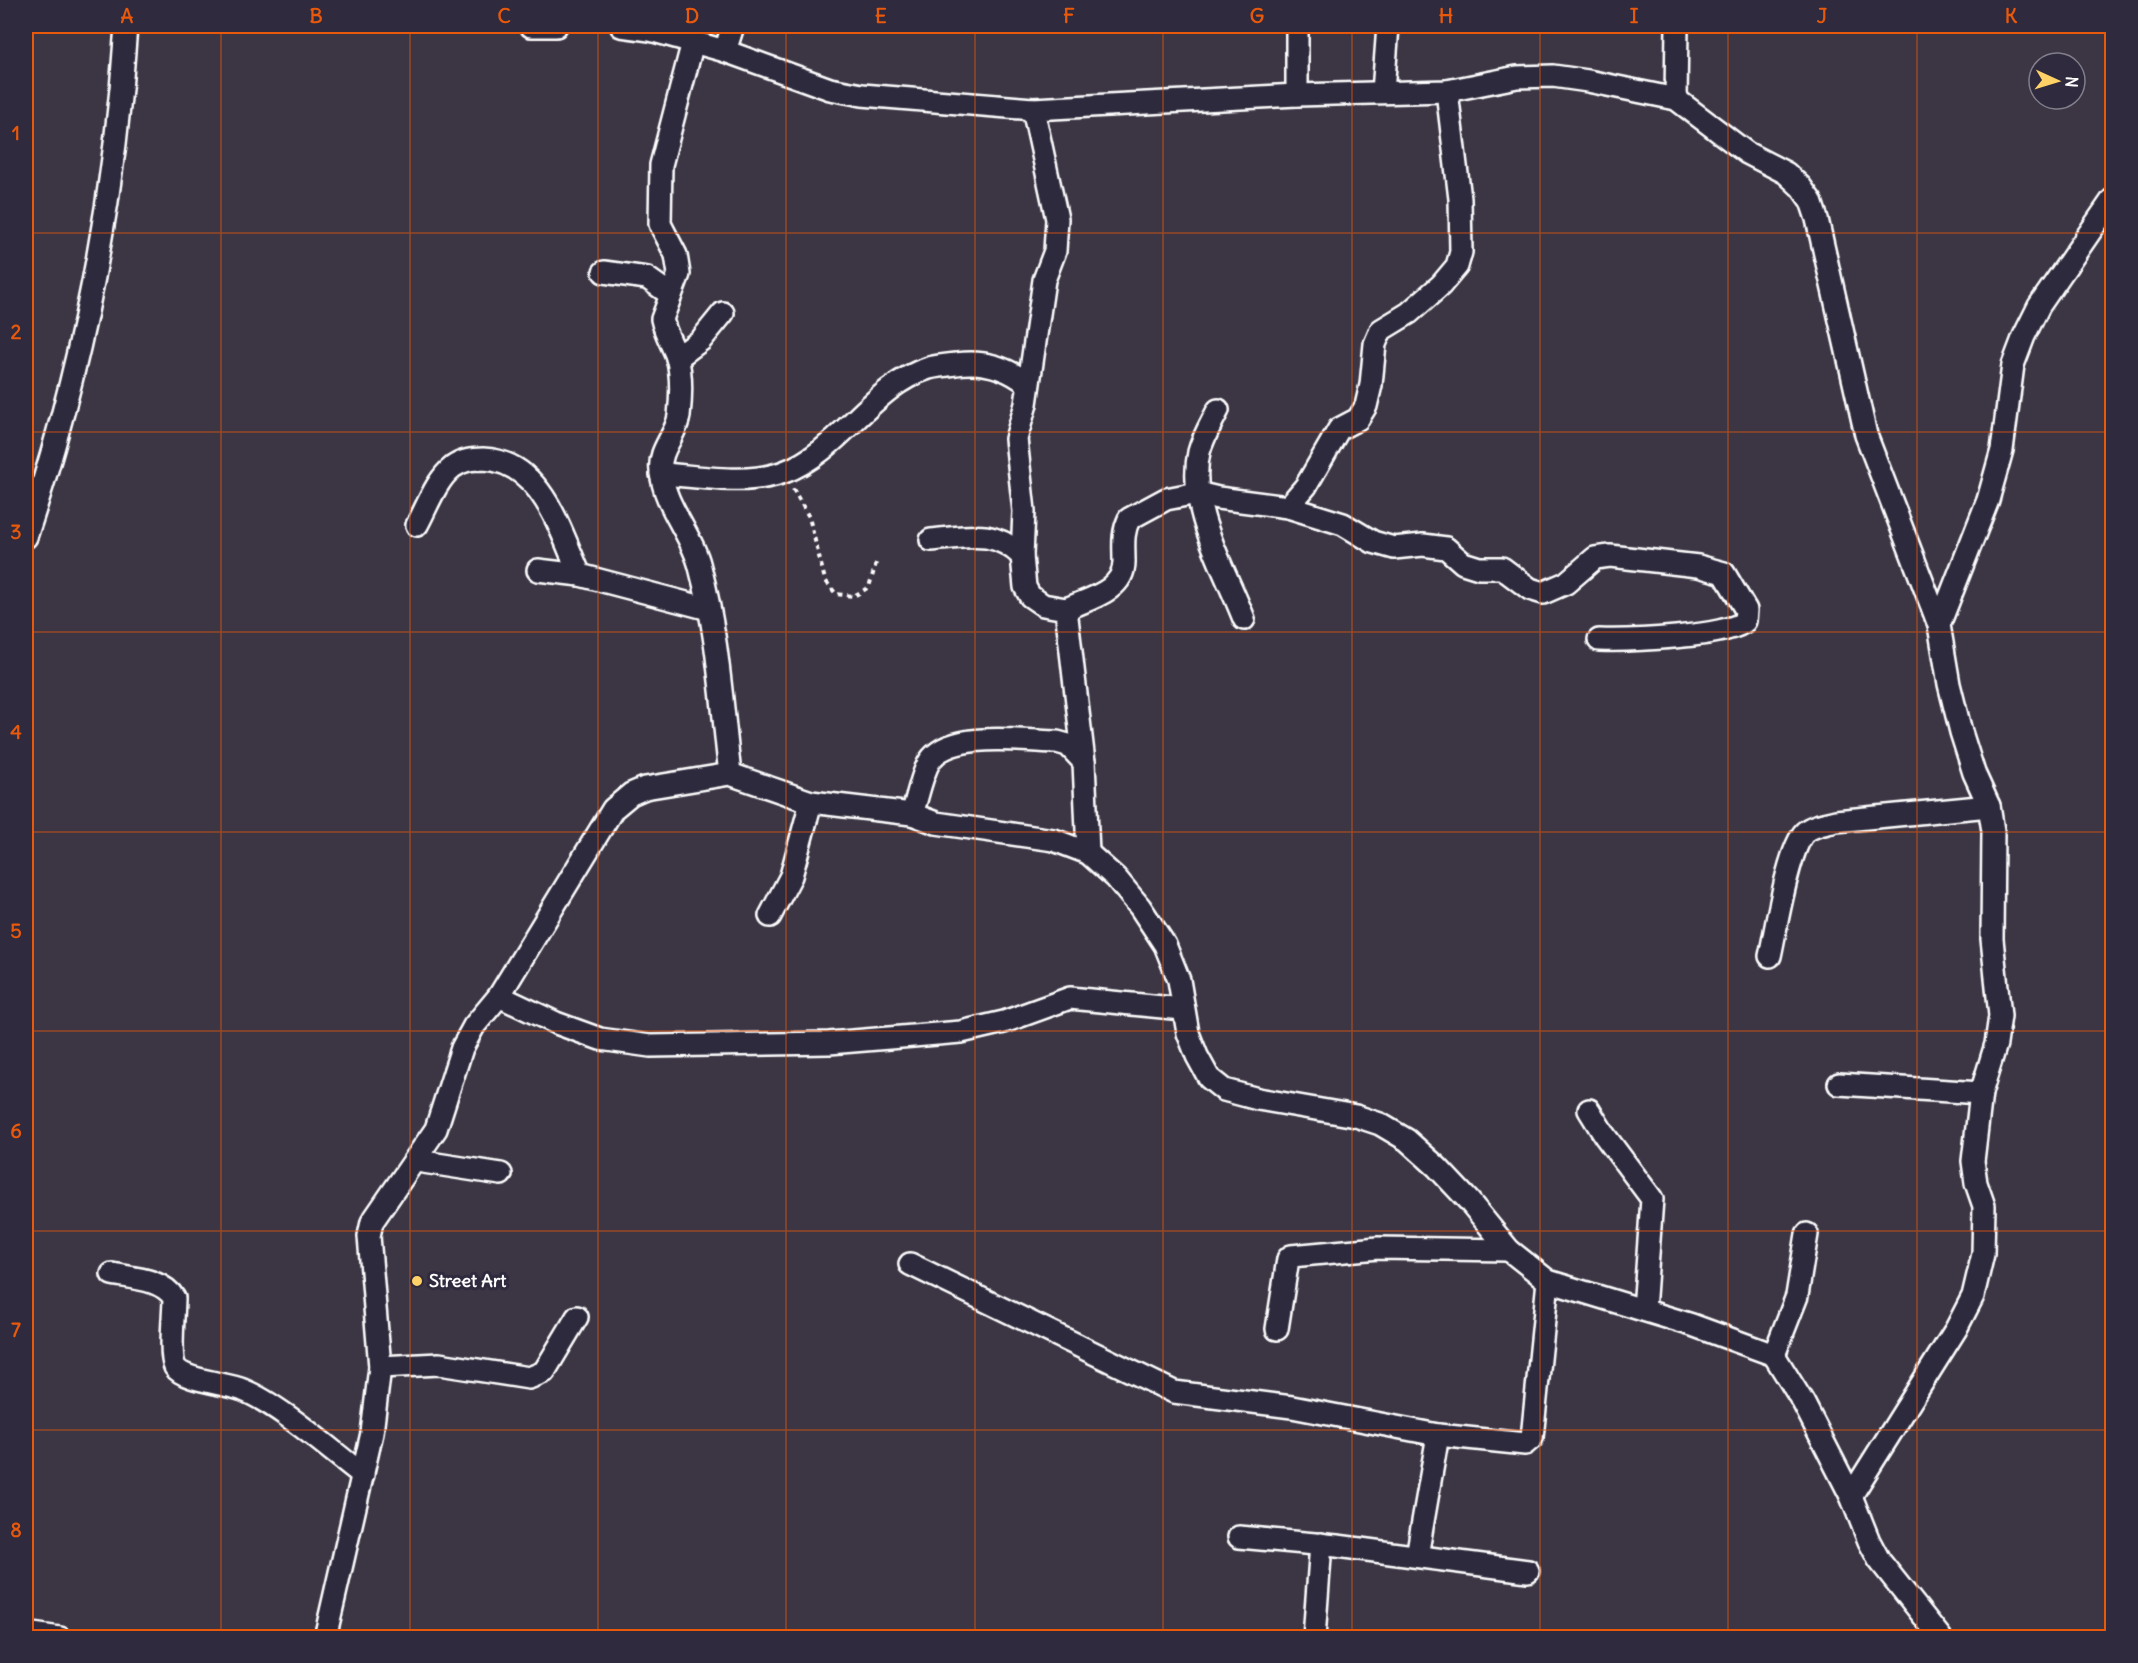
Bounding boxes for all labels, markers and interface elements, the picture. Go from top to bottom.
text: A [121,3,134,28]
text: B [309,3,323,28]
text: C [497,3,511,28]
text: D [685,3,699,28]
text: E [875,3,887,28]
text: F [1063,3,1075,28]
text: G [1250,3,1264,28]
text: H [1439,3,1453,28]
text: I [1630,3,1639,28]
text: J [1817,3,1828,28]
text: K [2005,3,2018,28]
north arrow [2027,51,2087,111]
text: N [2062,76,2082,88]
text: 1 [12,120,20,145]
text: 2 [11,319,22,344]
text: 3 [10,519,22,544]
text: 4 [10,719,22,744]
text: 5 [10,918,22,943]
text: 6 [10,1118,22,1143]
place label: Street Art [429,1269,507,1292]
marker: Street Art [410,1274,424,1288]
text: 7 [11,1317,21,1342]
text: 8 [10,1517,22,1542]

